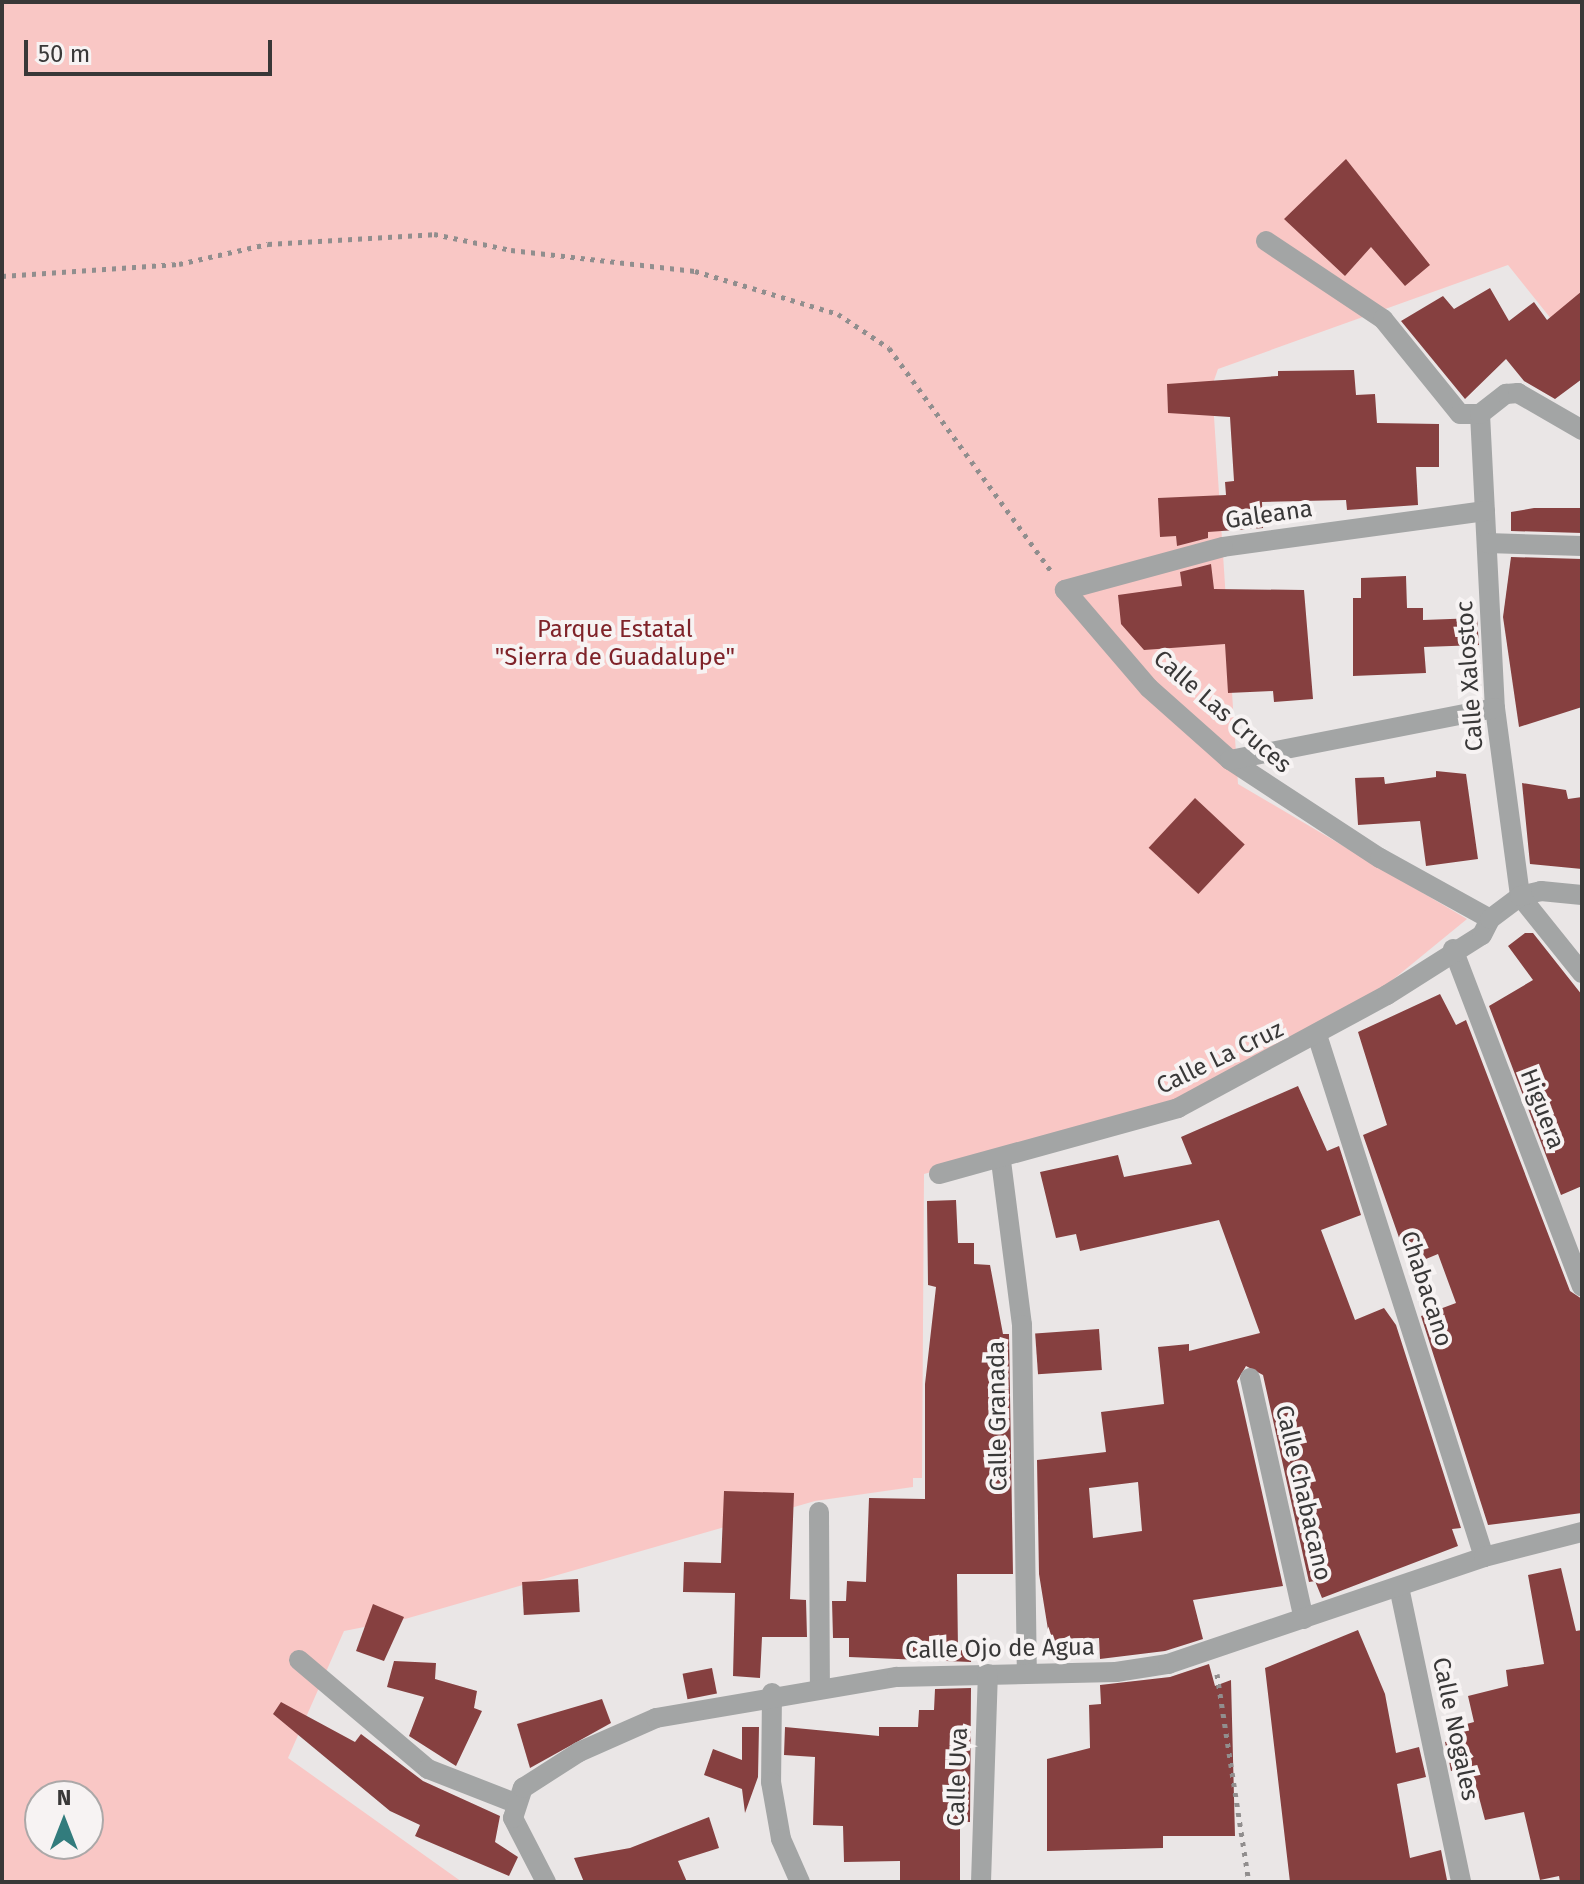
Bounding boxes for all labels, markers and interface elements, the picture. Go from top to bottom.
scale bar [28,24,276,74]
text: 50 m [38,40,90,68]
street label: Galeana [1223,495,1315,535]
street label: Calle Xalostoc [1450,600,1490,752]
park label: Parque Estatal "Sierra de Guadalupe" [495,616,735,672]
street label: Calle Las Cruces [1147,644,1297,780]
street label: Calle La Cruz [1152,1015,1288,1101]
street label: Higuera [1514,1065,1570,1153]
street label: Chabacano [1394,1228,1458,1350]
street label: Calle Granada [982,1340,1014,1492]
street label: Calle Chabacano [1269,1402,1337,1584]
street label: Calle Ojo de Agua [905,1633,1095,1665]
street label: Calle Nogales [1426,1655,1484,1803]
street label: Calle Uva [942,1727,974,1827]
north arrow [24,1780,104,1860]
text: N [57,1784,71,1811]

